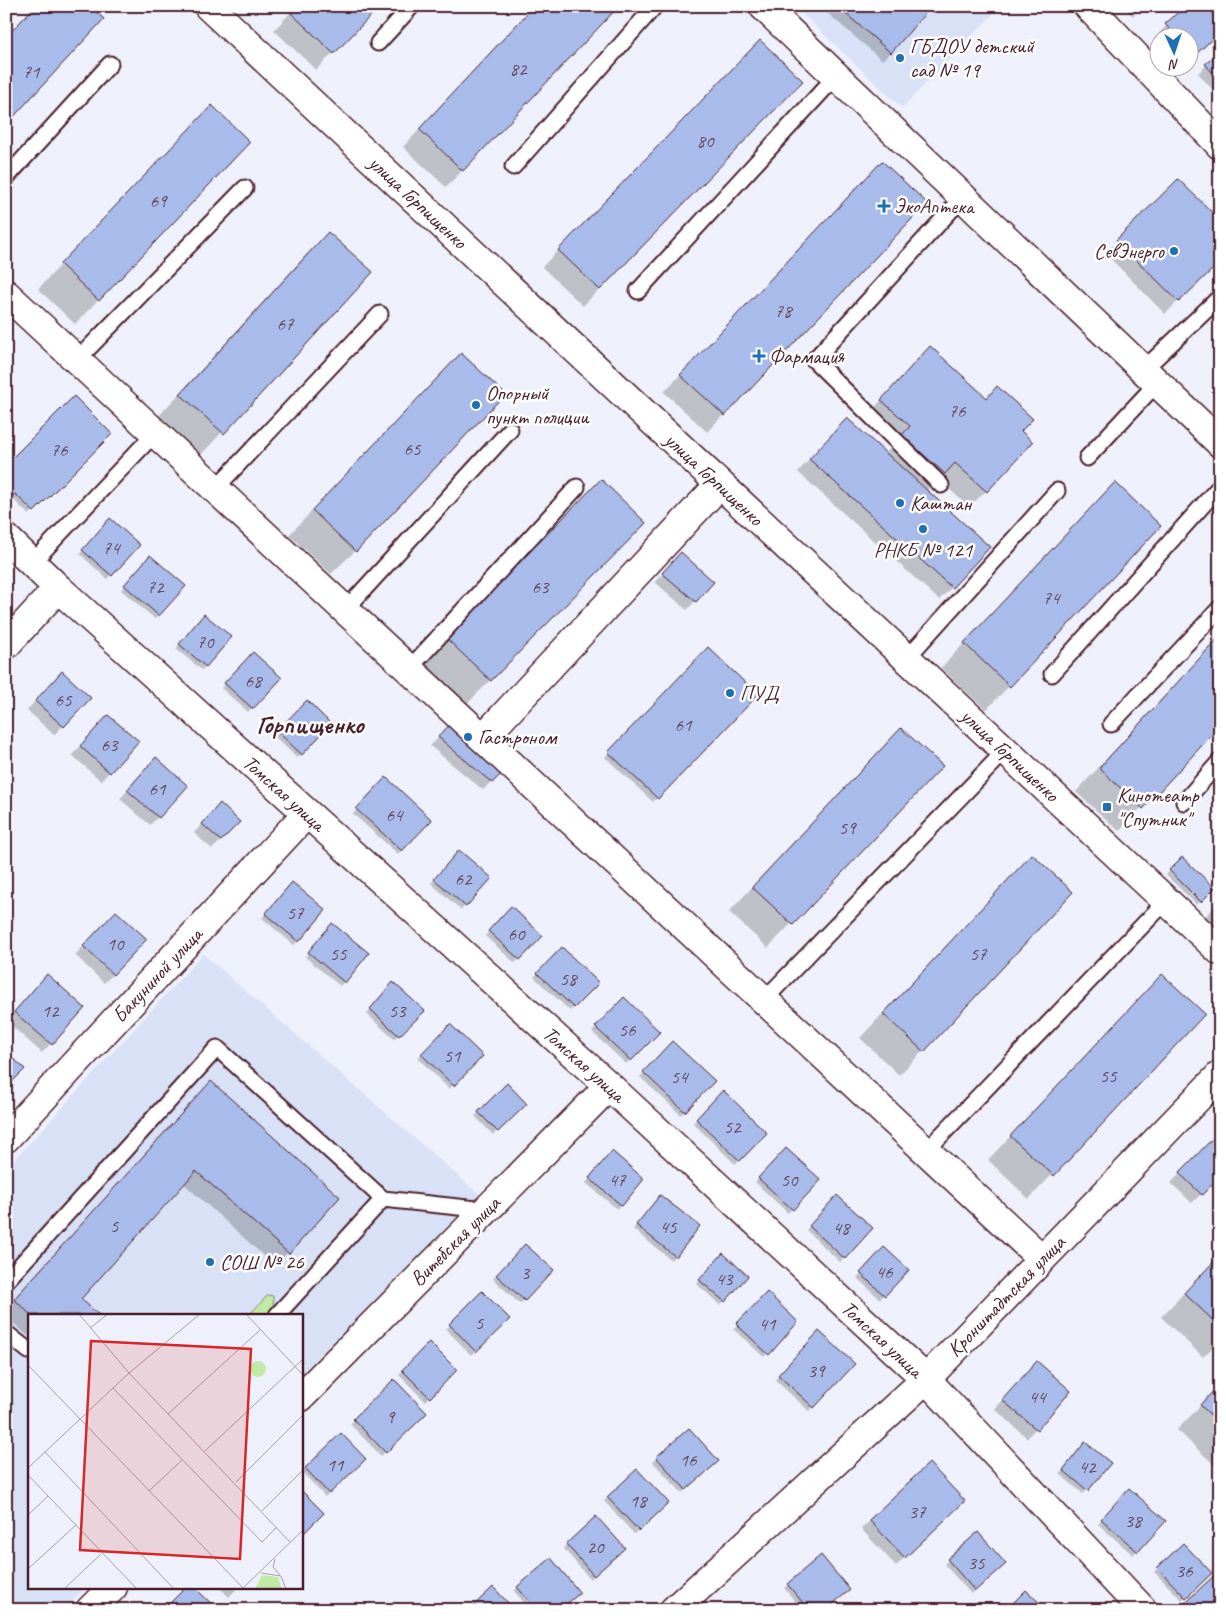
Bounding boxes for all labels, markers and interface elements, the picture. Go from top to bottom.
north arrow [1148,28,1198,78]
place label: ГБДОУ детский сад № 19 [910,33,1035,83]
marker: ГБДОУ детский сад № 19 [894,52,906,64]
text: N [1168,56,1179,73]
house number: 82 [509,57,528,81]
house number: 71 [22,60,41,84]
house number: 80 [696,129,715,153]
street label: улица Горпищенко [362,148,474,255]
house number: 69 [149,189,168,213]
place label: ЭкоАптека [894,193,976,219]
marker: ЭкоАптека [878,200,890,212]
place label: СевЭнерго [1094,238,1166,264]
marker: СевЭнерго [1168,245,1180,257]
house number: 78 [774,299,794,323]
house number: 67 [276,312,295,336]
place label: Фармация [769,343,845,369]
marker: Фармация [753,350,765,362]
place label: Опорный пункт полиции [486,380,590,430]
marker: Опорный пункт полиции [470,399,482,411]
house number: 76 [948,399,967,423]
street label: улица Горпищенко [658,425,770,532]
house number: 65 [403,437,422,461]
house number: 76 [50,438,69,462]
place label: Каштан [910,490,972,516]
marker: Каштан [894,497,906,509]
marker: РНКБ № 121 [917,523,929,535]
house number: 74 [102,536,122,560]
place label: РНКБ № 121 [874,537,974,563]
house number: 72 [146,575,165,599]
house number: 63 [531,575,550,599]
house number: 74 [1042,586,1062,610]
house number: 70 [196,630,215,654]
house number: 68 [244,669,264,693]
place label: ПУД [740,680,780,706]
marker: ПУД [724,687,736,699]
house number: 65 [54,688,73,712]
street label: улица Горпищенко [954,701,1066,808]
district label: Горпищенко [256,708,365,741]
house number: 61 [674,713,693,737]
place label: Гастроном [478,724,558,750]
marker: Гастроном [462,731,474,743]
house number: 63 [100,733,119,757]
street label: Томская улица [237,749,332,838]
house number: 61 [148,777,167,801]
place label: Кинотеатр "Спутник" [1117,782,1200,832]
marker: Кинотеатр "Спутник" [1101,801,1113,813]
house number: 64 [385,803,405,827]
house number: 59 [838,816,857,840]
house number: 62 [454,867,473,891]
house number: 57 [286,901,305,925]
street label: Бакуниной улица [106,920,209,1028]
house number: 60 [507,922,526,946]
house number: 10 [106,932,125,956]
house number: 55 [329,942,348,966]
house number: 57 [969,942,988,966]
house number: 58 [559,967,579,991]
house number: 12 [41,999,60,1023]
house number: 53 [388,999,407,1023]
house number: 56 [618,1018,637,1042]
street label: Томская улица [537,1020,632,1109]
house number: 51 [443,1044,462,1068]
house number: 55 [1099,1064,1118,1088]
house number: 54 [670,1065,690,1089]
house number: 52 [723,1115,742,1139]
house number: 47 [608,1168,627,1192]
house number: 50 [780,1168,799,1192]
street label: Витебская улица [404,1189,507,1292]
house number: 5 [110,1214,120,1238]
house number: 45 [659,1215,678,1239]
house number: 48 [832,1216,852,1240]
street label: Кронштадтская улица [941,1228,1072,1362]
place label: СОШ № 26 [220,1249,304,1275]
marker: СОШ № 26 [204,1256,216,1268]
house number: 46 [875,1260,894,1284]
house number: 3 [521,1261,531,1285]
house number: 43 [715,1267,734,1291]
street label: Томская улица [836,1295,930,1385]
house number: 5 [475,1311,485,1335]
house number: 41 [758,1312,777,1336]
inset map [28,1314,302,1588]
house number: 39 [807,1359,826,1383]
house number: 44 [1028,1385,1048,1409]
house number: 9 [386,1405,396,1429]
house number: 16 [679,1448,698,1472]
house number: 11 [326,1453,345,1477]
house number: 42 [1078,1455,1097,1479]
house number: 18 [629,1489,649,1513]
house number: 37 [908,1500,927,1524]
house number: 38 [1124,1509,1144,1533]
house number: 20 [586,1535,605,1559]
house number: 35 [967,1551,986,1575]
house number: 36 [1175,1559,1194,1583]

